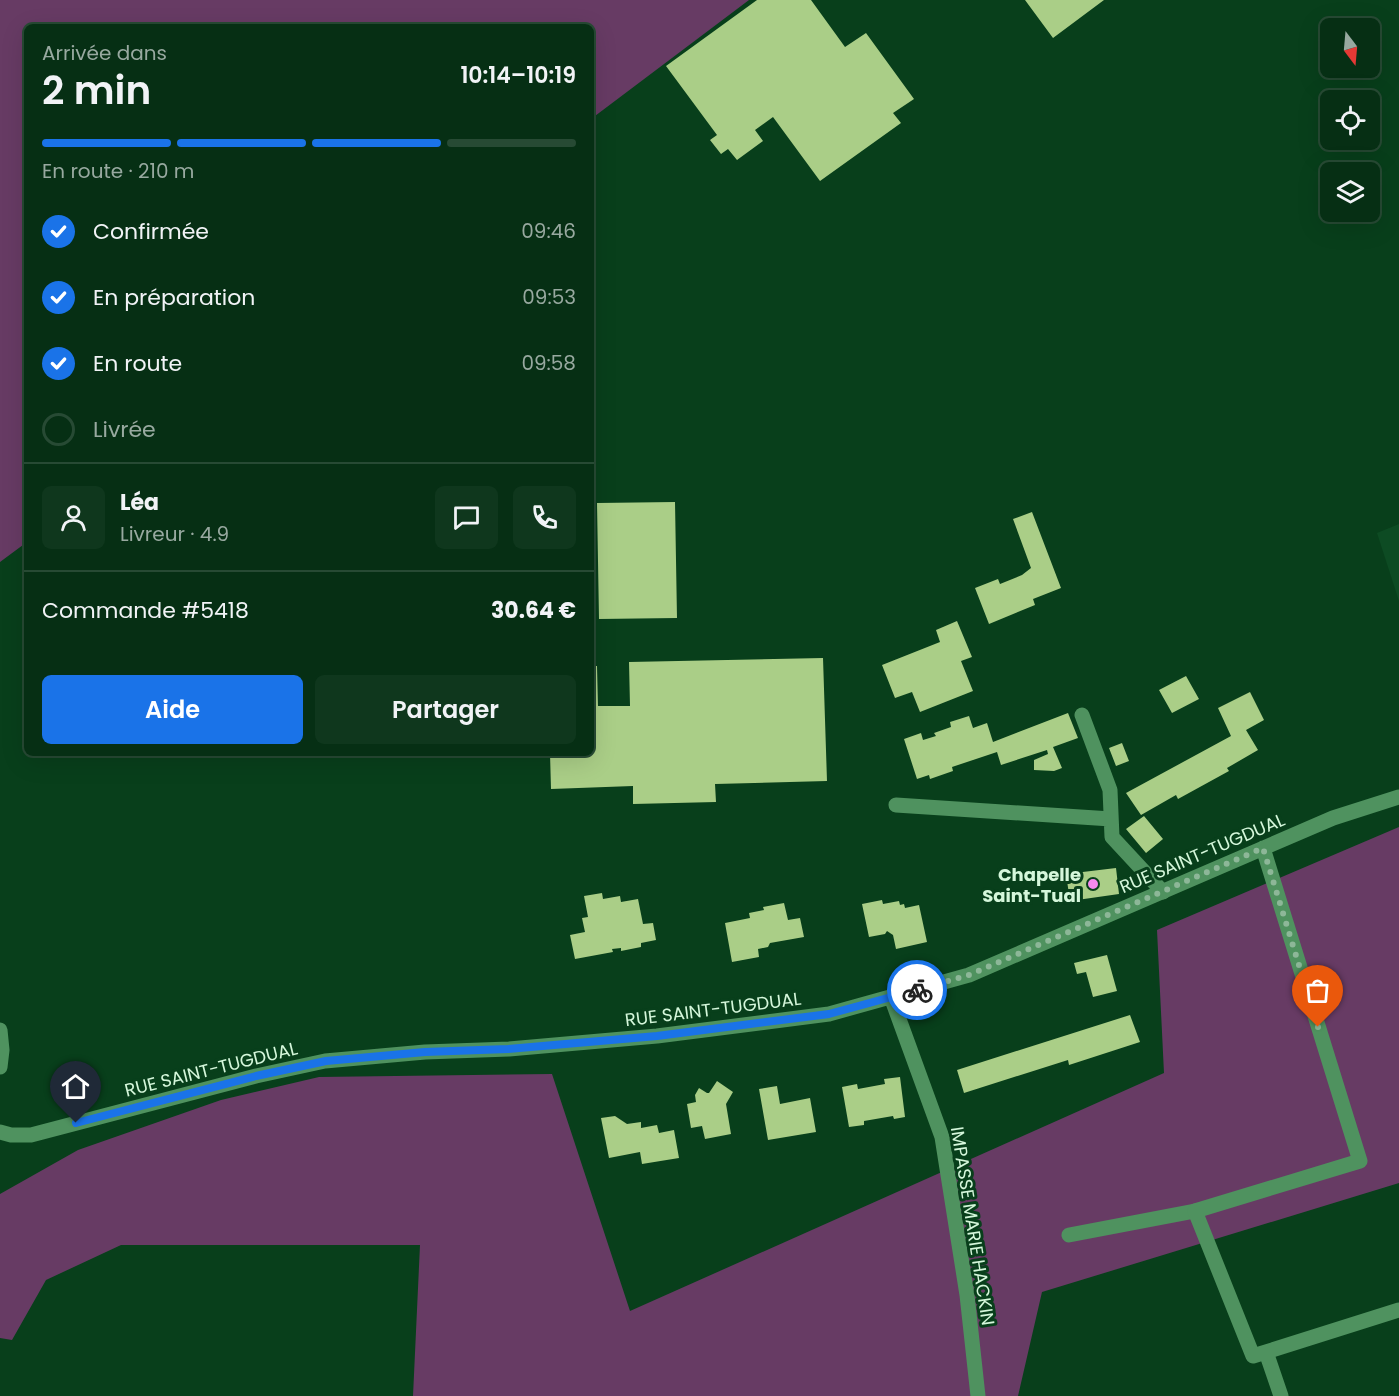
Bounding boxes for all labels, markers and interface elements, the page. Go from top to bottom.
north arrow [1320,18,1380,78]
map controls [1320,18,1380,222]
text: Arrivée dans [42,39,167,67]
text: 10:14–10:19 [460,60,576,91]
text: 2 min [42,63,151,118]
button: locate [1320,90,1380,150]
text: En route · 210 m [42,157,194,185]
button: layers [1320,162,1380,222]
icon: check [42,215,75,248]
text: Confirmée [93,216,209,247]
text: 09:46 [521,217,576,245]
icon: check [42,281,75,314]
text: En préparation [93,282,255,313]
text: 09:53 [522,283,576,311]
icon: check [42,347,75,380]
text: En route [93,348,182,379]
text: 09:58 [521,349,576,377]
text: Livrée [93,414,156,445]
button: person [42,486,105,549]
button: chat [435,486,498,549]
button: phone [513,486,576,549]
text: Léa [120,487,159,518]
text: Livreur · 4.9 [120,520,229,548]
text: Commande #5418 [42,595,249,626]
text: 30.64 € [491,595,576,626]
button: Aide [42,675,303,744]
button: Partager [315,675,576,744]
street label: RUE SAINT-TUGDUAL [1116,807,1289,899]
place label: Chapelle Saint-Tual [982,862,1081,908]
marker: Chapelle Saint-Tual [1086,877,1100,891]
courier [887,960,947,1020]
pin [1292,965,1343,1027]
icon: bike [901,974,934,1007]
icon: bag [1301,974,1334,1007]
street label: RUE SAINT-TUGDUAL [624,986,803,1032]
street label: RUE SAINT-TUGDUAL [122,1035,300,1103]
pin [50,1061,101,1123]
icon: home [59,1070,92,1103]
street label: IMPASSE MARIE HACKIN [945,1125,1001,1327]

